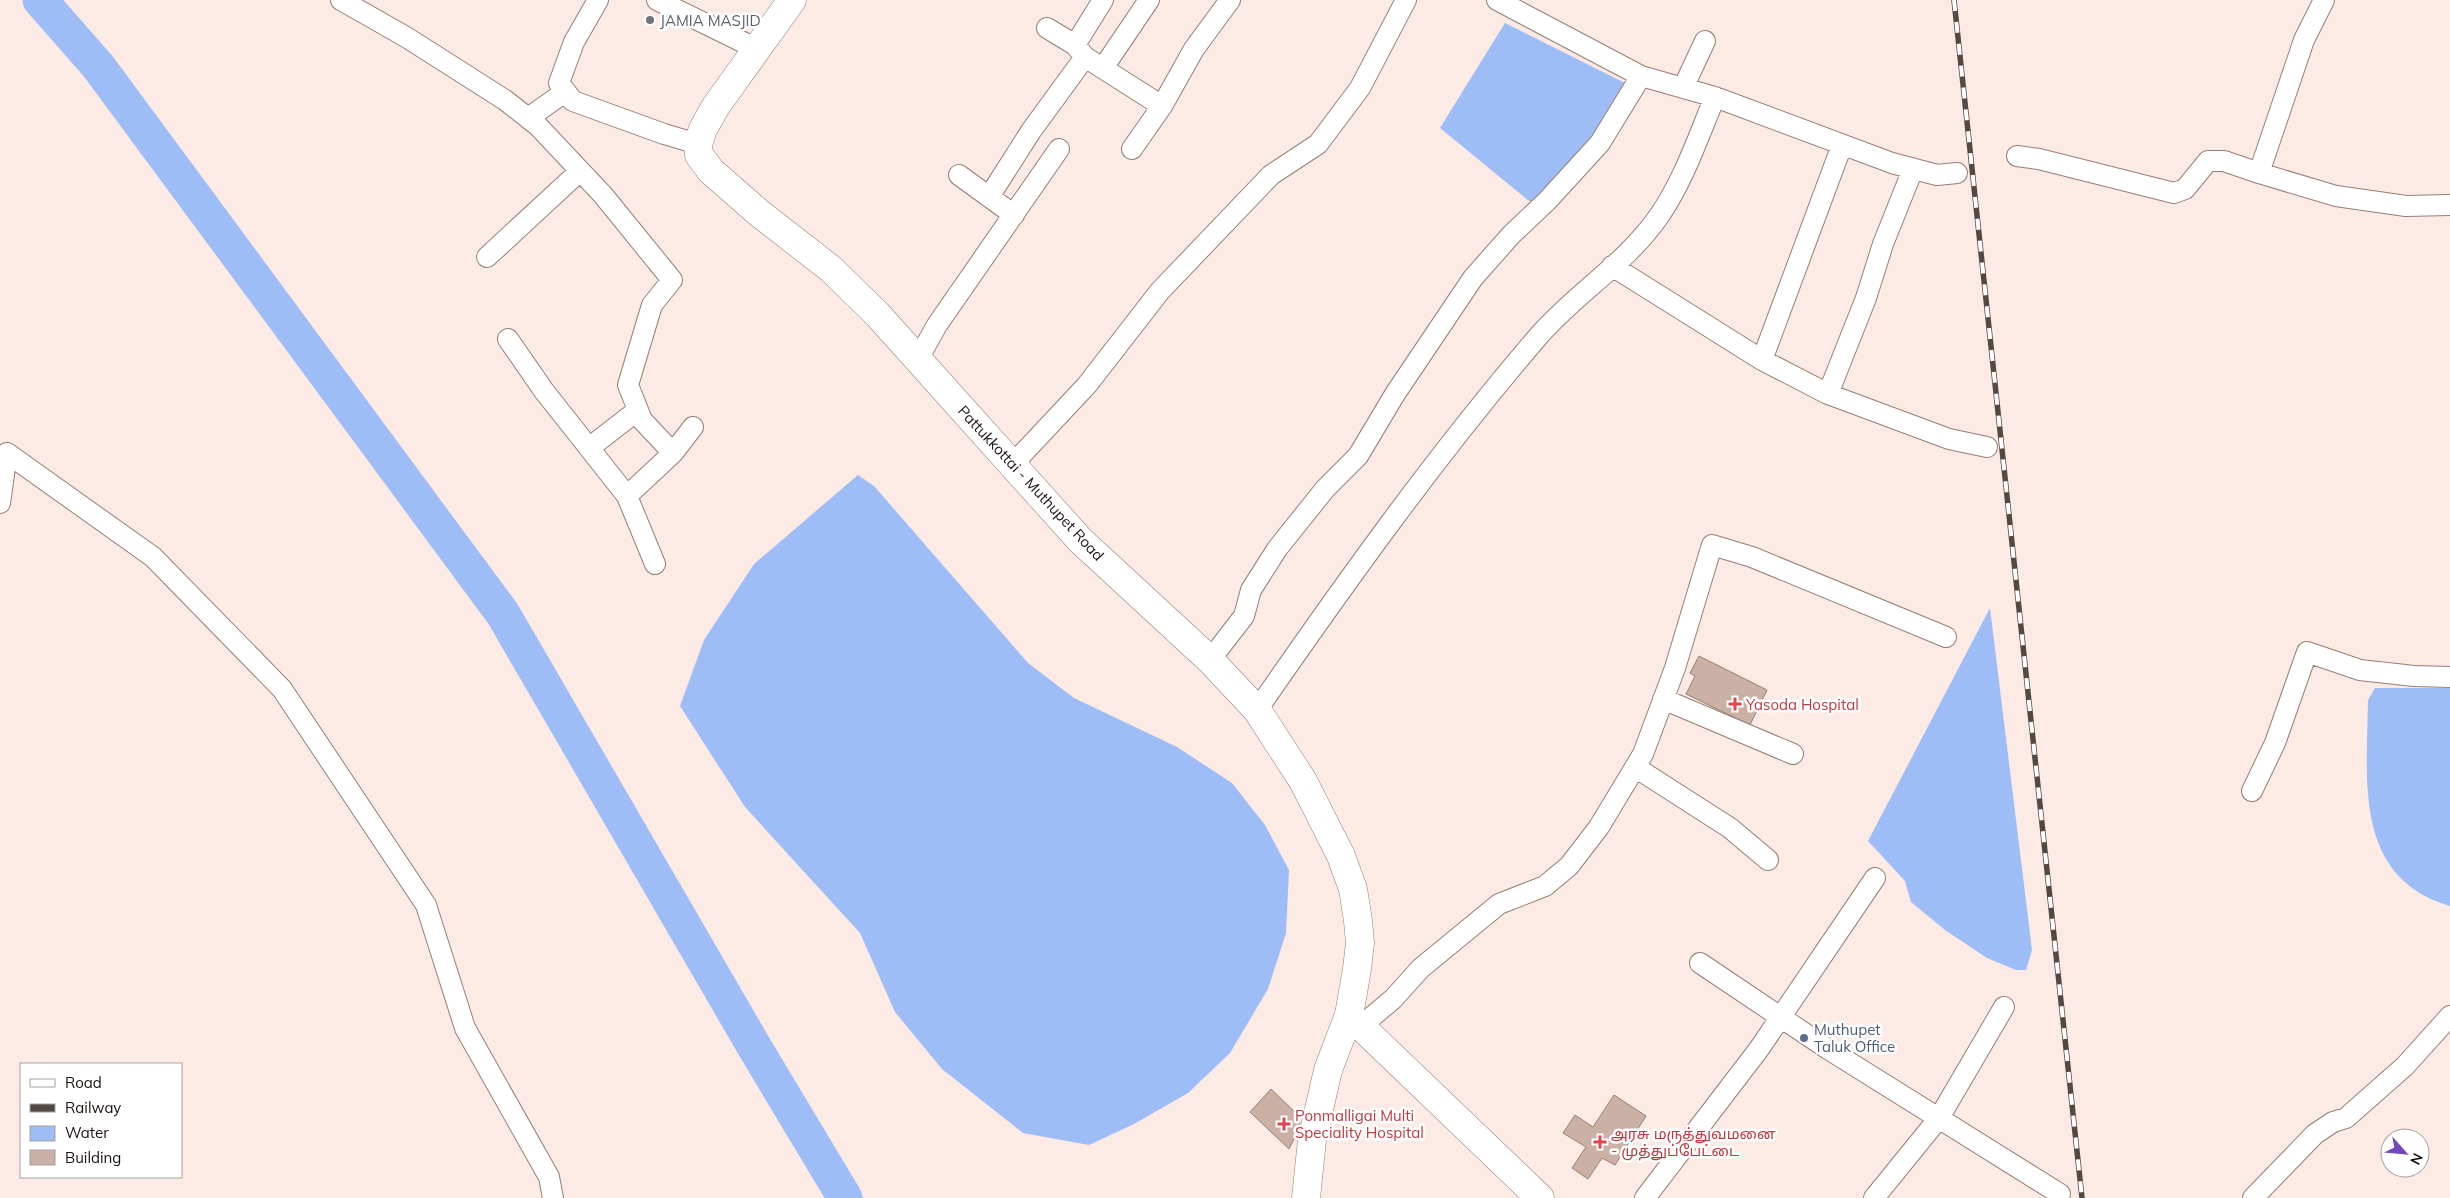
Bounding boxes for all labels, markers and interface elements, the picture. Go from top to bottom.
place label: JAMIA MASJID [660,11,761,30]
marker: JAMIA MASJID [644,14,656,26]
street label: Pattukkottai - Muthupet Road [954,401,1108,565]
place label: Yasoda Hospital [1745,695,1859,714]
marker: Yasoda Hospital [1728,697,1742,711]
place label: Muthupet Taluk Office [1814,1020,1895,1056]
marker: Muthupet Taluk Office [1798,1032,1810,1044]
legend [20,1063,182,1178]
text: Road [65,1073,102,1092]
text: Railway [65,1098,121,1117]
place label: Ponmalligai Multi Speciality Hospital [1295,1106,1424,1142]
marker: Ponmalligai Multi Speciality Hospital [1277,1117,1291,1131]
text: Water [65,1123,109,1142]
place label: அரசு மருத்துவமனை - முத்துப்பேட்டை [1611,1124,1776,1161]
north arrow [2380,1128,2430,1178]
marker: அரசு மருத்துவமனை - முத்துப்பேட்டை [1593,1135,1607,1149]
text: Building [65,1148,121,1167]
text: N [2406,1150,2427,1168]

